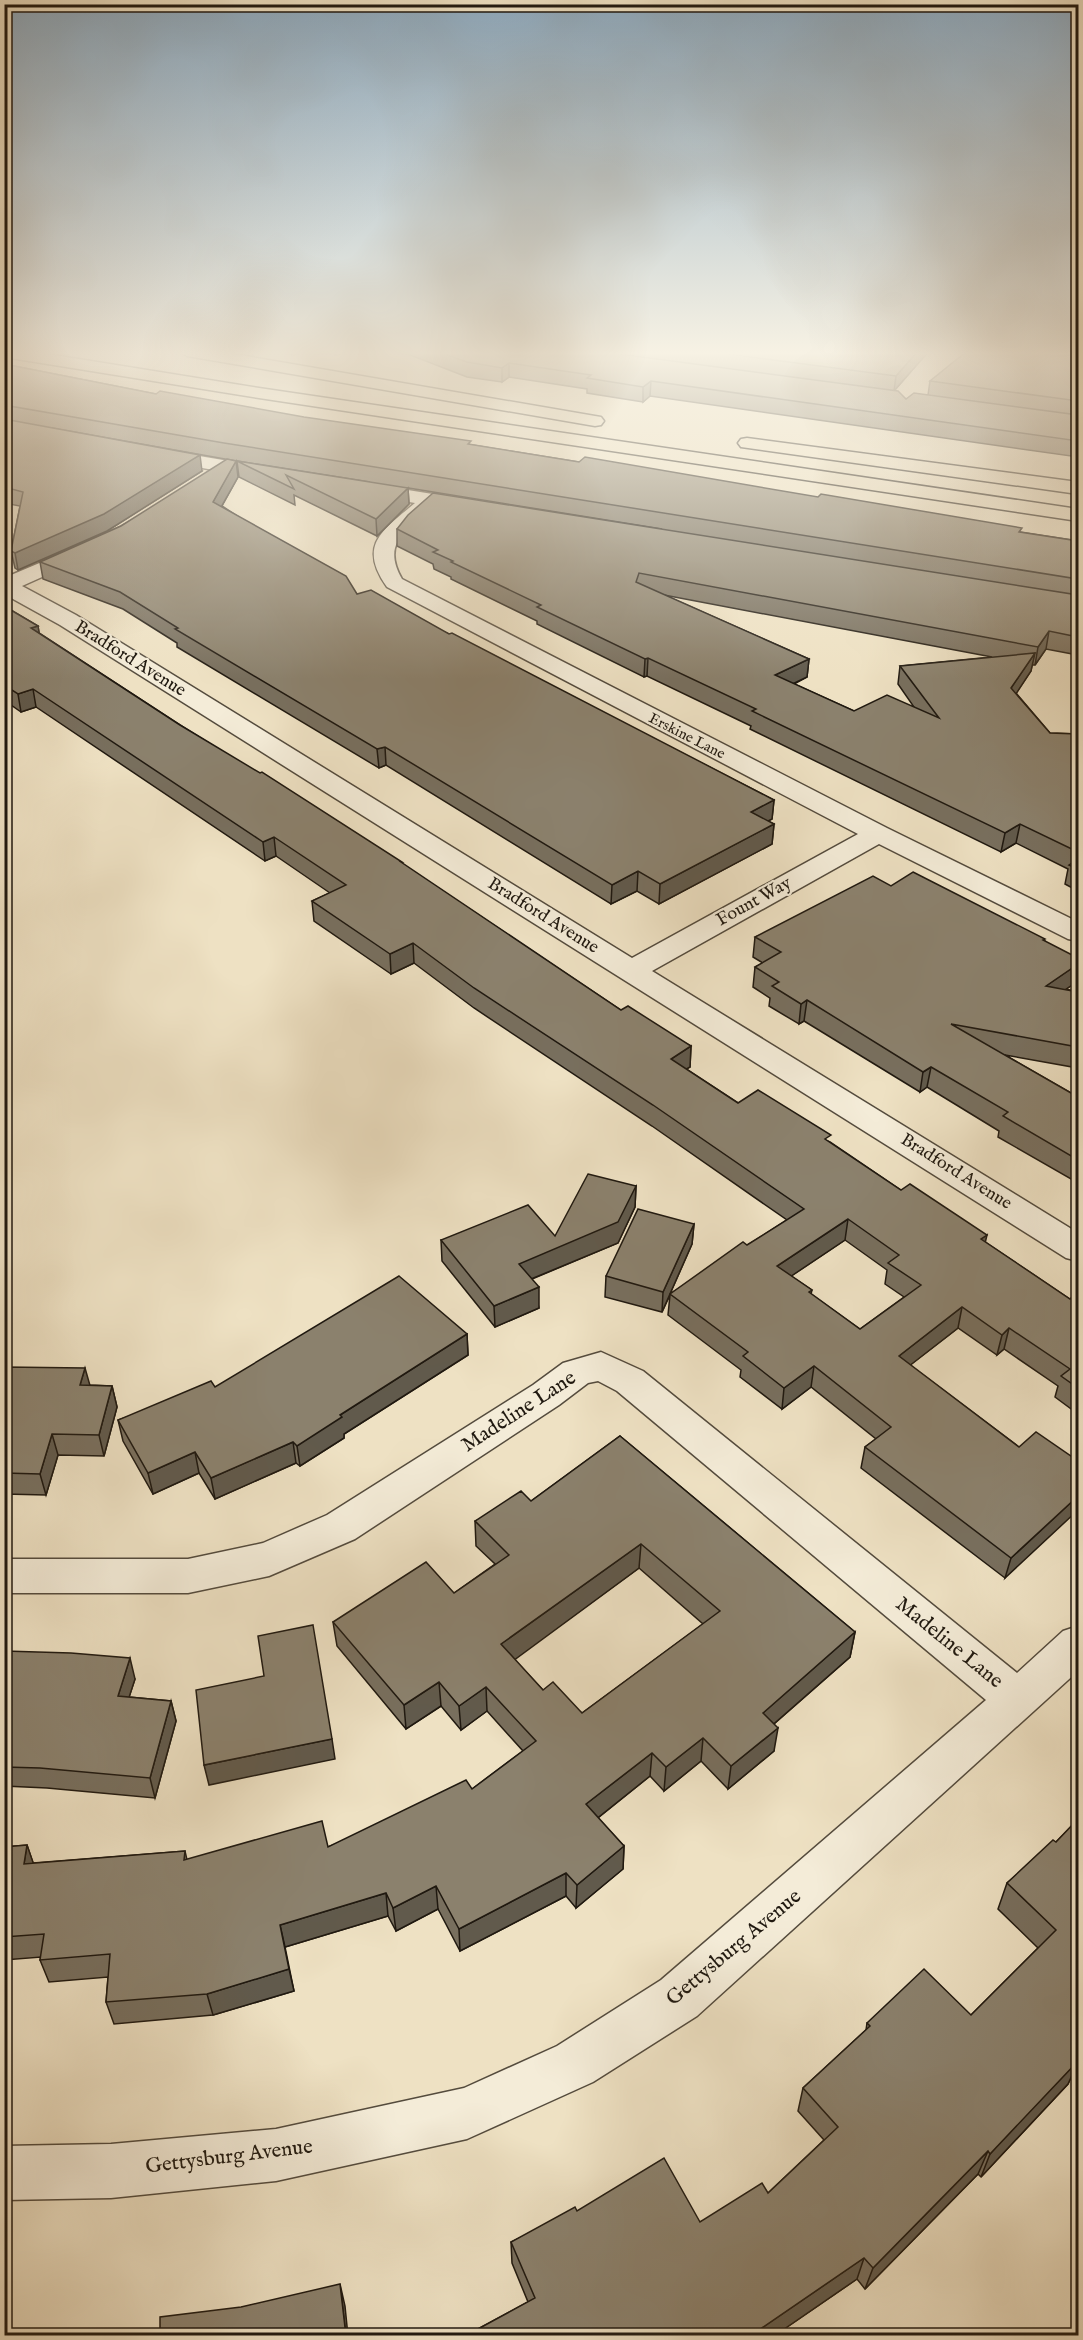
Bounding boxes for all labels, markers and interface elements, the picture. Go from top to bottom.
street label: Bradford Avenue [70,616,190,702]
street label: Erskine Lane [646,709,729,763]
street label: Fount Way [712,872,796,932]
street label: Bradford Avenue [483,873,603,959]
street label: Bradford Avenue [896,1129,1016,1215]
street label: Madeline Lane [457,1365,582,1459]
street label: Madeline Lane [889,1591,1009,1695]
street label: Gettysburg Avenue [661,1883,807,2012]
street label: Gettysburg Avenue [144,2133,315,2181]

